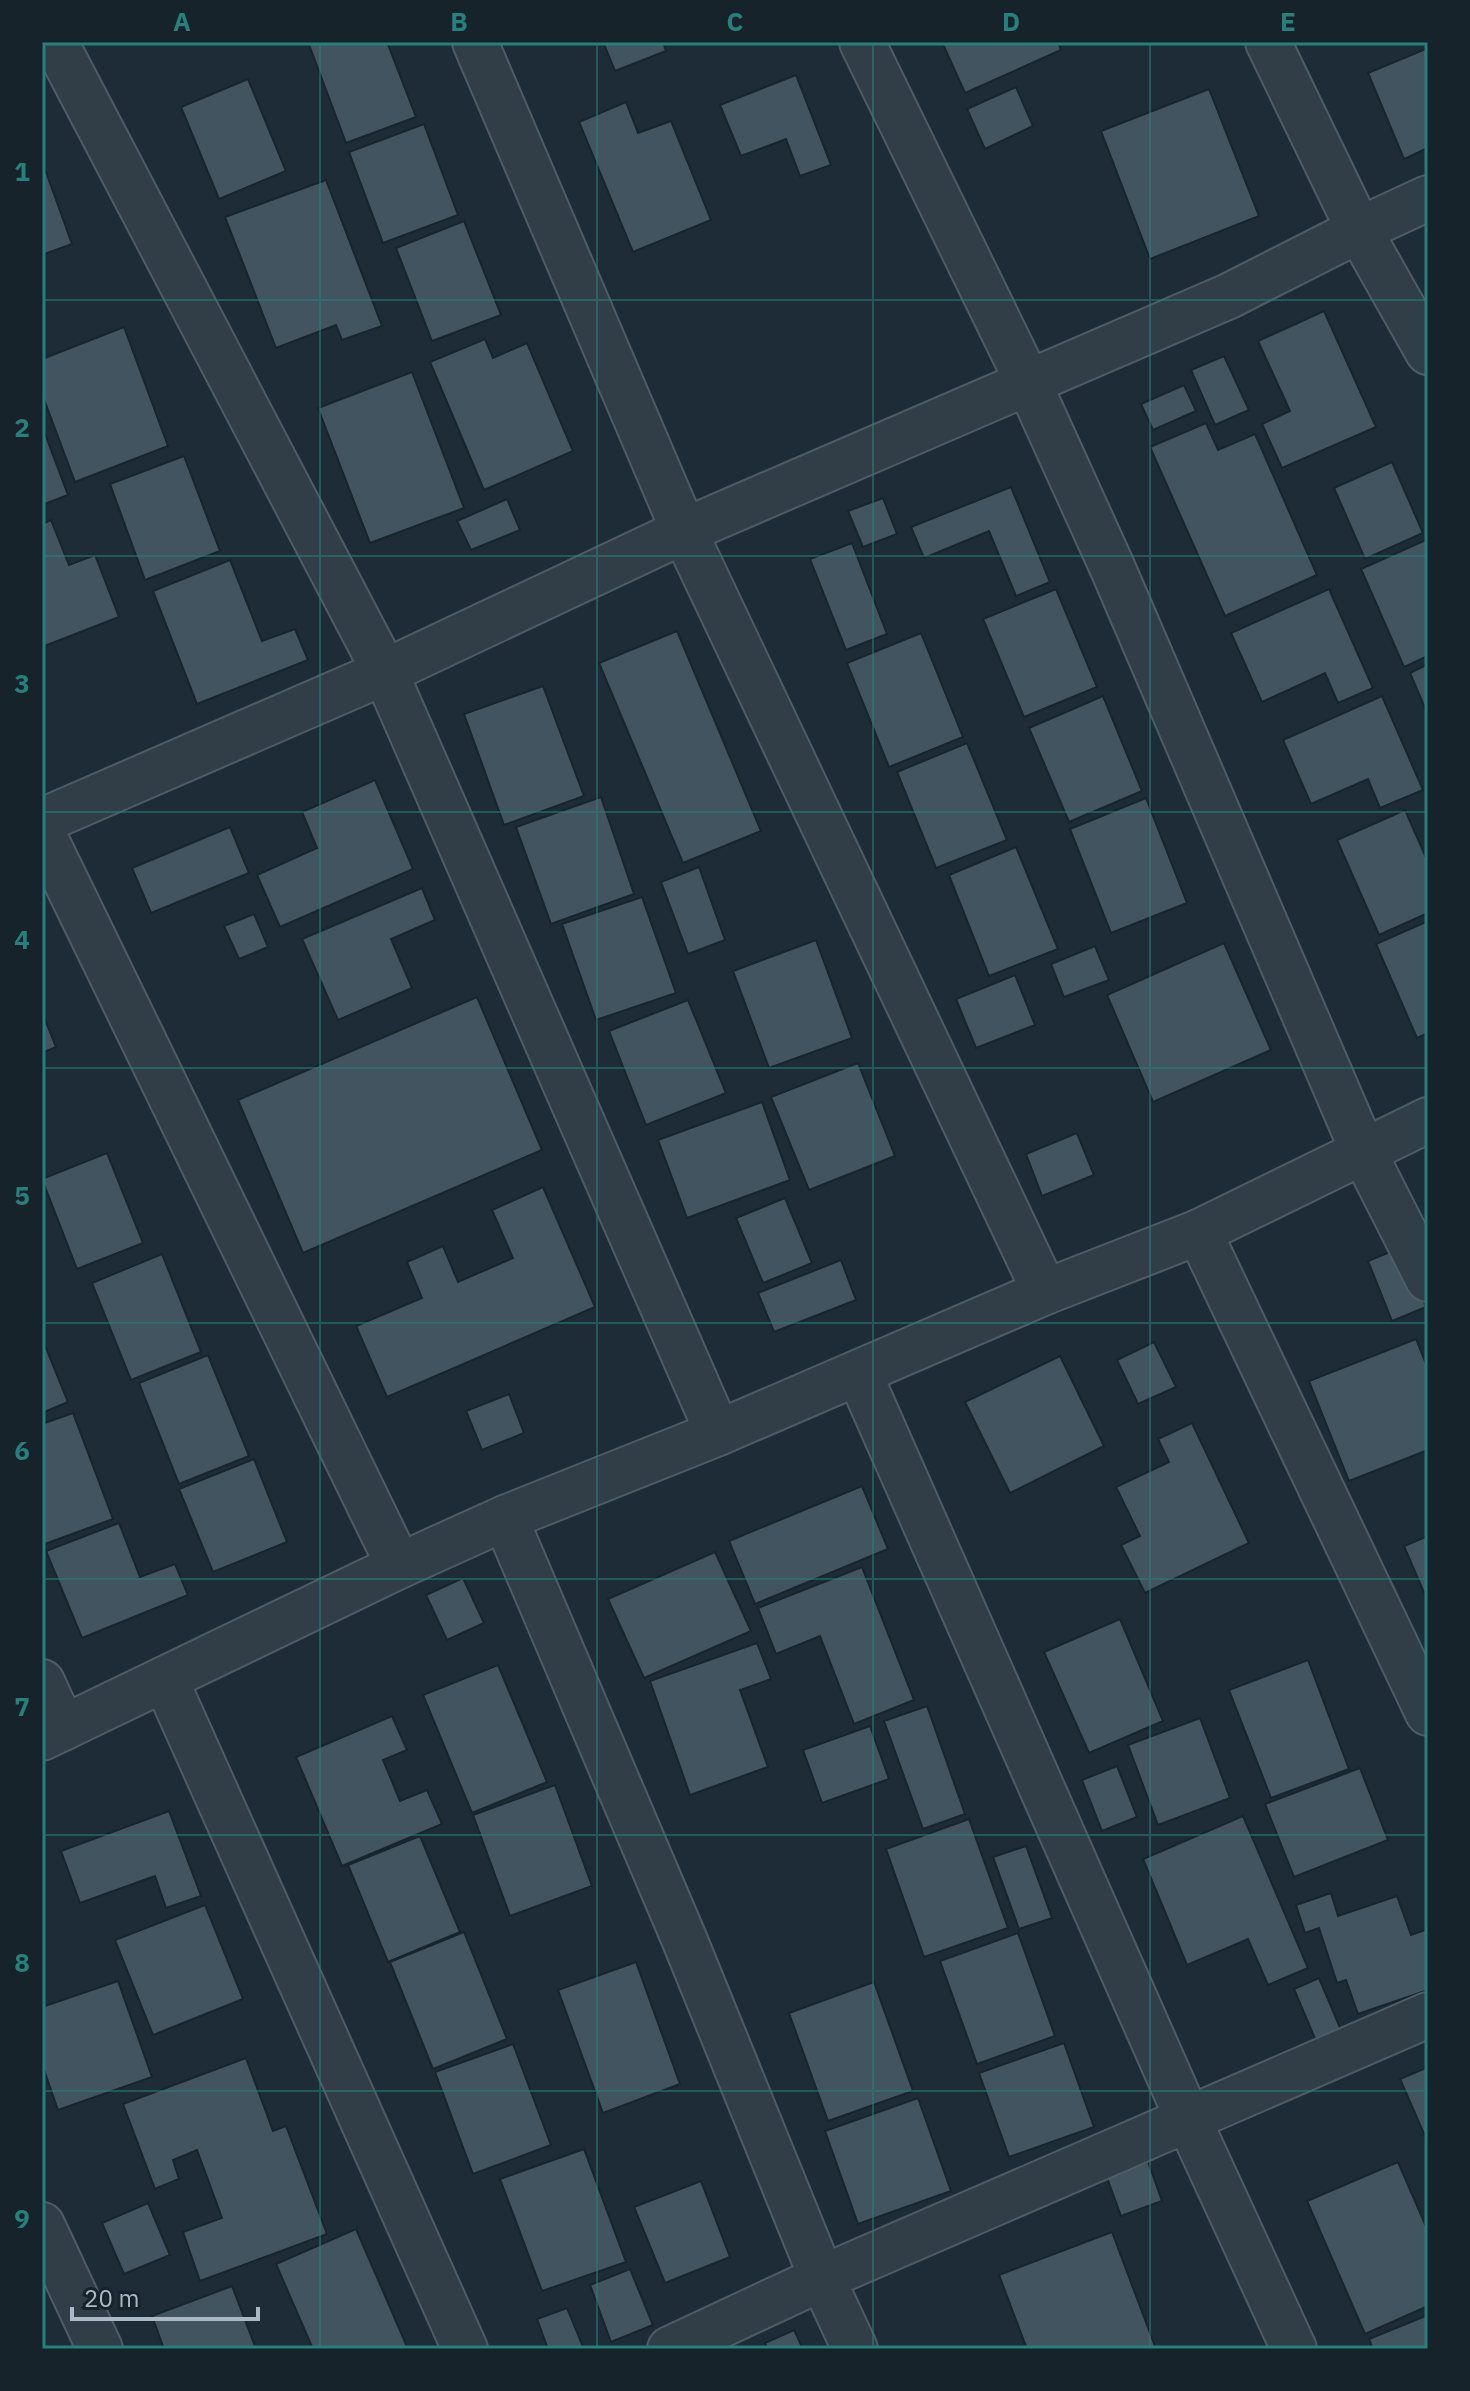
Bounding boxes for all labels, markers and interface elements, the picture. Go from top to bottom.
text: A [173,4,191,38]
text: B [450,4,468,38]
text: C [727,4,744,38]
text: D [1002,4,1020,38]
text: E [1280,4,1296,38]
text: 1 [14,154,30,188]
text: 2 [14,410,30,444]
text: 3 [14,666,30,700]
text: 4 [14,922,30,956]
text: 5 [14,1178,30,1212]
text: 6 [14,1433,30,1467]
text: 7 [14,1689,30,1723]
text: 8 [14,1945,30,1979]
text: 9 [14,2201,30,2235]
scale bar [72,2271,258,2321]
text: 20 m [84,2282,139,2314]

